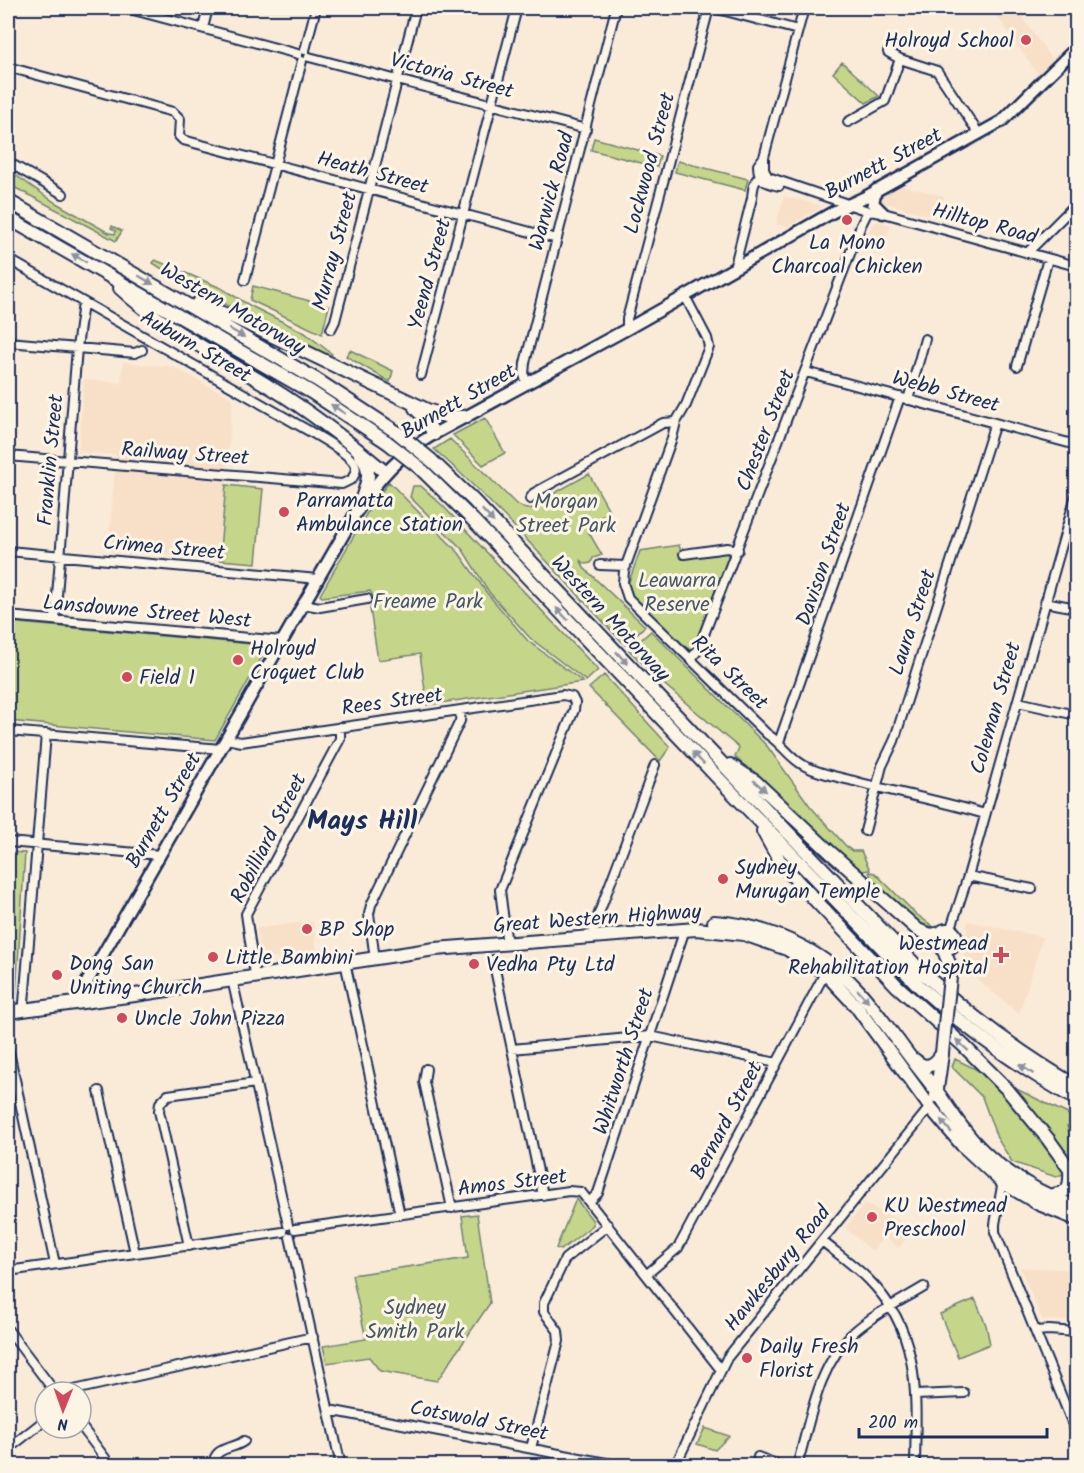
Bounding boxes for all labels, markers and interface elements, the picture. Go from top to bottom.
place label: Holroyd School [884,25,1014,58]
marker: Holroyd School [1019,33,1033,47]
street label: Victoria Street [386,44,518,109]
street label: Lockwood Street [616,88,685,238]
street label: Burnett Street [819,119,949,209]
street label: Warwick Road [521,128,584,255]
street label: Heath Street [313,143,433,204]
street label: Murray Street [304,187,367,315]
street label: Hilltop Road [928,195,1041,254]
marker: La Mono Charcoal Chicken [840,213,854,227]
street label: Yeend Street [400,214,461,334]
place label: La Mono Charcoal Chicken [771,227,923,284]
one-way arrow [71,253,87,264]
street label: Western Motorway [153,254,311,365]
one-way arrow [138,275,154,286]
street label: Auburn Street [133,302,258,393]
one-way arrow [229,328,246,338]
street label: Burnett Street [395,355,524,449]
street label: Webb Street [888,362,1004,423]
street label: Chester Street [728,364,805,496]
street label: Franklin Street [29,392,74,527]
one-way arrow [330,404,346,415]
street label: Railway Street [120,434,251,475]
place label: Parramatta Ambulance Station [296,485,463,542]
park label: Morgan Street Park [516,486,616,543]
street label: Davison Street [788,498,861,631]
marker: Parramatta Ambulance Station [277,505,291,519]
one-way arrow [481,508,495,523]
street label: Crimea Street [102,527,227,570]
street label: Western Motorway [542,548,678,690]
street label: Laura Street [881,564,946,680]
park label: Leawarra Reserve [638,565,716,622]
park label: Freame Park [373,586,483,619]
street label: Lansdowne Street West [41,587,253,638]
one-way arrow [555,607,569,621]
street label: Rita Street [683,628,776,719]
place label: Holroyd Croquet Club [250,633,364,690]
street label: Coleman Street [962,638,1031,778]
one-way arrow [615,650,629,665]
marker: Holroyd Croquet Club [231,653,245,667]
place label: Field 1 [139,662,195,695]
marker: Field 1 [120,670,134,684]
street label: Rees Street [340,679,446,726]
street label: Burnett Street [118,746,211,875]
one-way arrow [692,751,706,765]
street label: Robilliard Street [222,767,317,909]
one-way arrow [752,780,768,793]
district label: Mays Hill [307,800,418,843]
place label: Sydney Murugan Temple [735,852,881,909]
marker: Sydney Murugan Temple [716,872,730,886]
street label: Great Western Highway [492,896,703,943]
place label: BP Shop [319,914,394,947]
marker: BP Shop [300,922,314,936]
place label: Westmead Rehabilitation Hospital [788,928,989,985]
place label: Little Bambini [225,942,354,975]
marker: Westmead Rehabilitation Hospital [992,946,1010,964]
place label: Dong San Uniting Church [69,948,202,1005]
place label: Vedha Pty Ltd [486,949,615,982]
marker: Little Bambini [206,950,220,964]
marker: Vedha Pty Ltd [467,957,481,971]
marker: Dong San Uniting Church [50,968,64,982]
street label: Whitworth Street [585,983,664,1139]
one-way arrow [856,988,869,1004]
place label: Uncle John Pizza [134,1003,285,1036]
marker: Uncle John Pizza [115,1011,129,1025]
one-way arrow [955,1038,970,1052]
street label: Bernard Street [682,1055,773,1186]
one-way arrow [1018,1064,1034,1075]
one-way arrow [940,1119,953,1134]
street label: Amos Street [456,1160,569,1207]
place label: KU Westmead Preschool [884,1190,1007,1247]
street label: Hawkesbury Road [717,1198,840,1339]
marker: KU Westmead Preschool [865,1210,879,1224]
park label: Sydney Smith Park [366,1292,465,1349]
place label: Daily Fresh Florist [759,1331,858,1388]
marker: Daily Fresh Florist [740,1351,754,1365]
north arrow [33,1380,93,1440]
street label: Cotswold Street [407,1392,551,1451]
scale bar [859,1401,1046,1439]
text: 200 m [868,1409,918,1438]
text: N [57,1411,68,1436]

